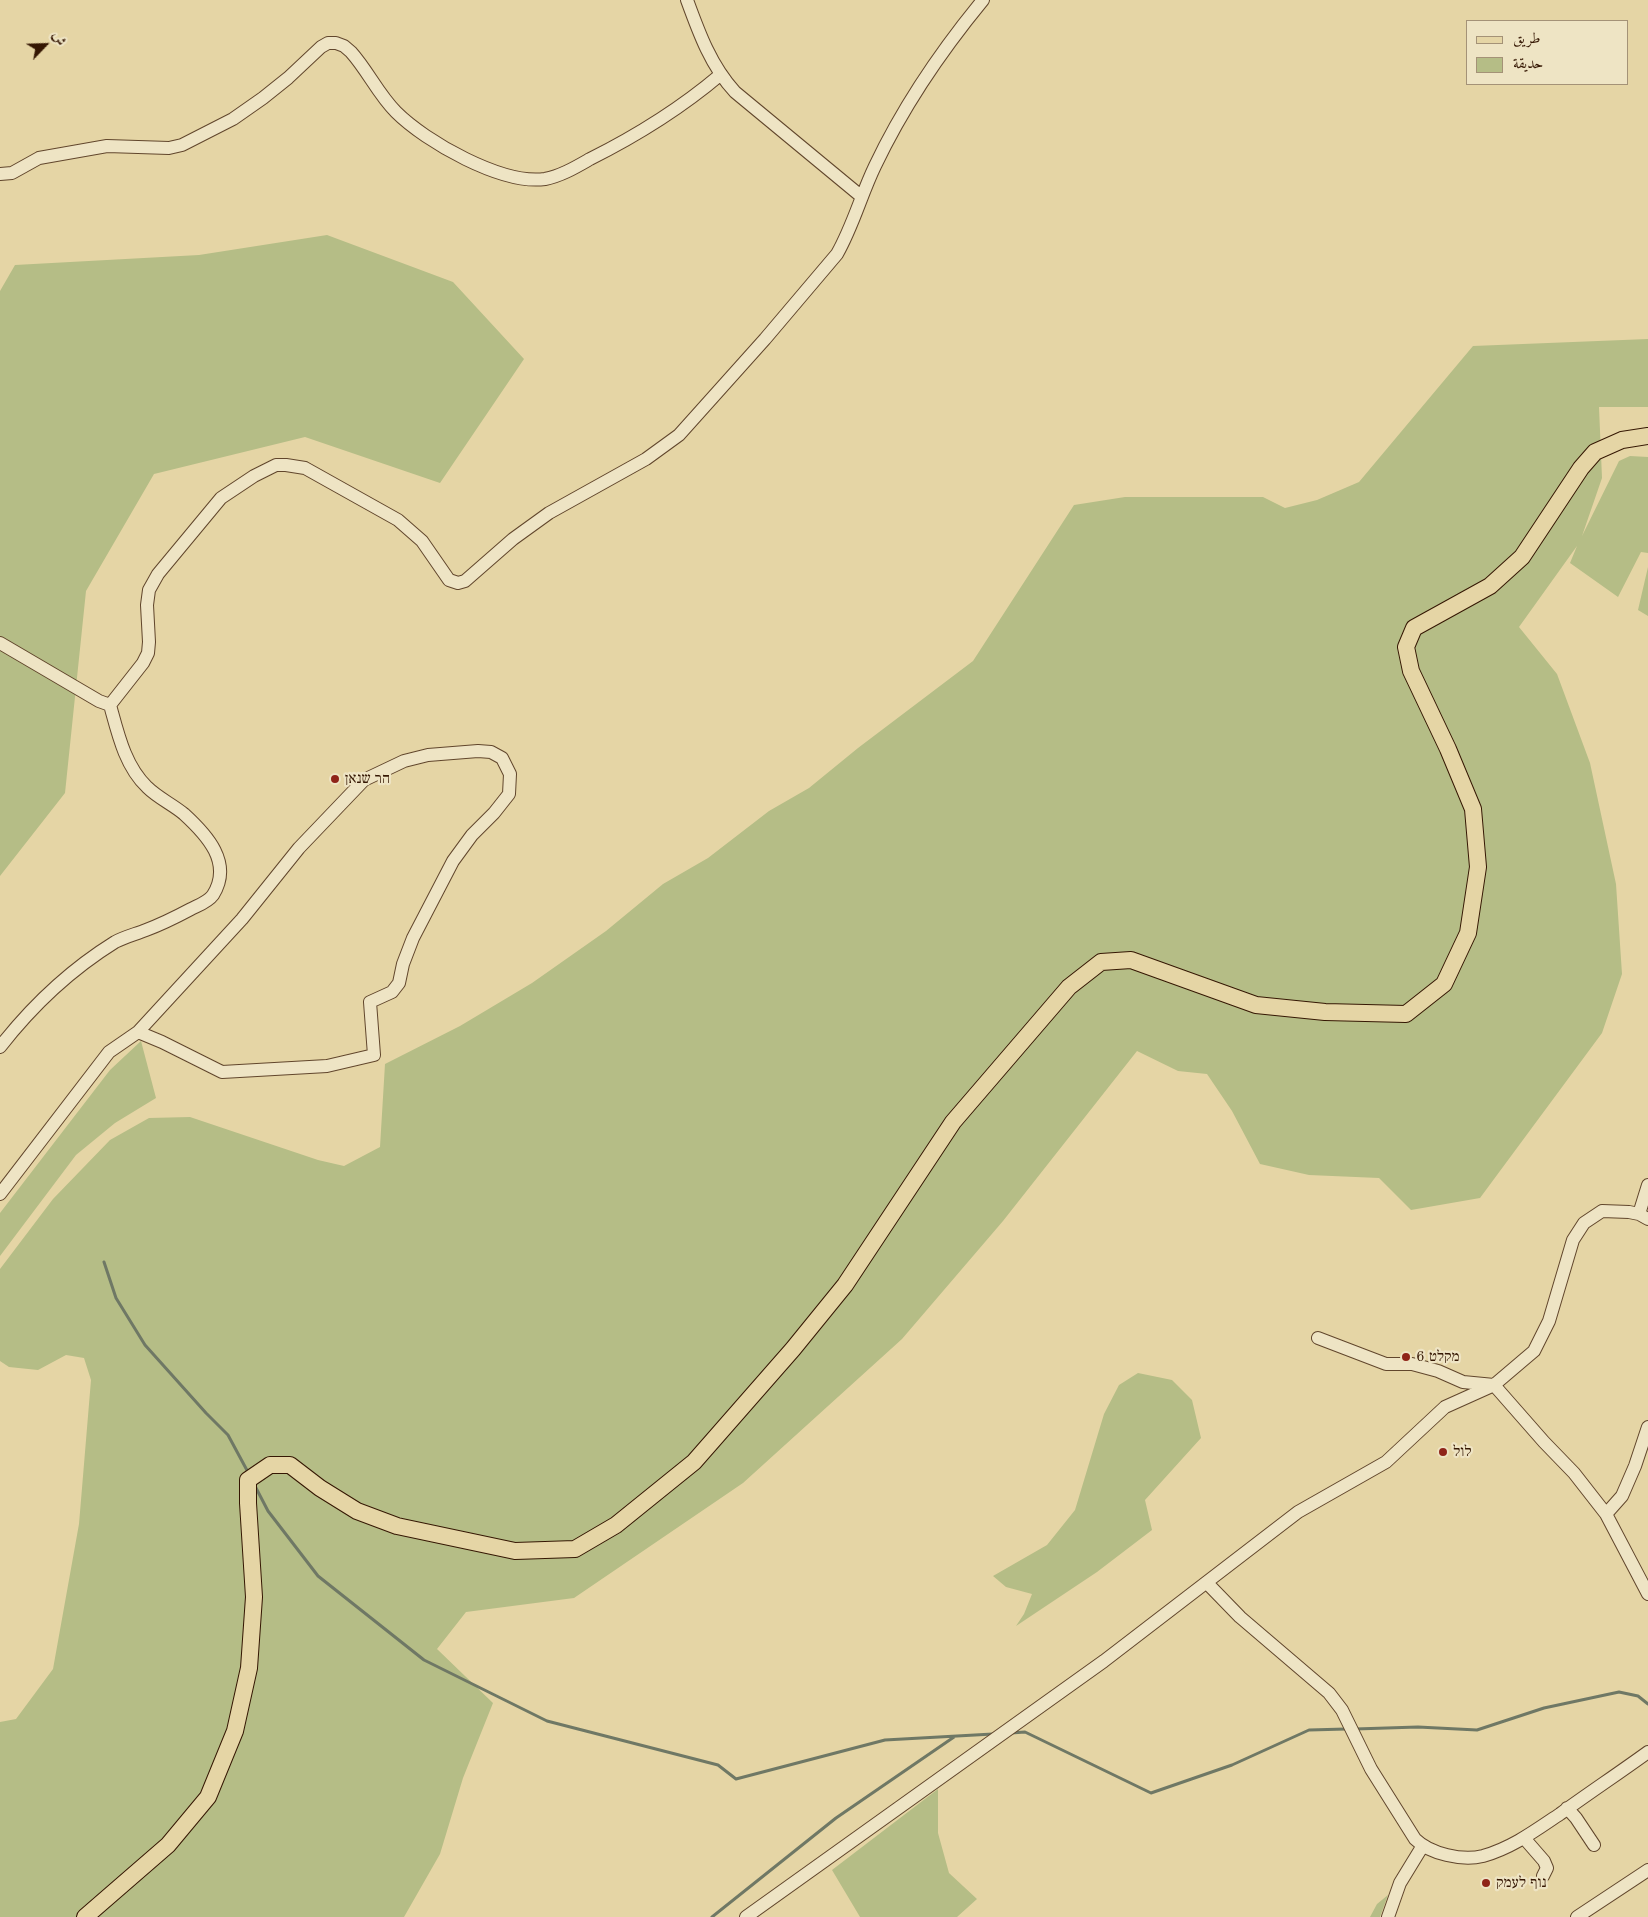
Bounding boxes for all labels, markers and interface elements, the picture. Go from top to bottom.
north arrow [20,20,70,70]
legend [1466,20,1628,85]
text: ش [49,30,68,48]
text: طريق [1513,32,1540,47]
text: حديقة [1513,57,1543,72]
place label: הר שנאן [345,770,390,788]
marker: הר שנאן [329,773,341,785]
place label: מקלט 6 [1416,1348,1460,1366]
marker: מקלט 6 [1400,1351,1412,1363]
place label: לול [1453,1443,1472,1461]
marker: לול [1437,1446,1449,1458]
place label: נוף לעמק [1496,1874,1547,1892]
marker: נוף לעמק [1480,1877,1492,1889]

